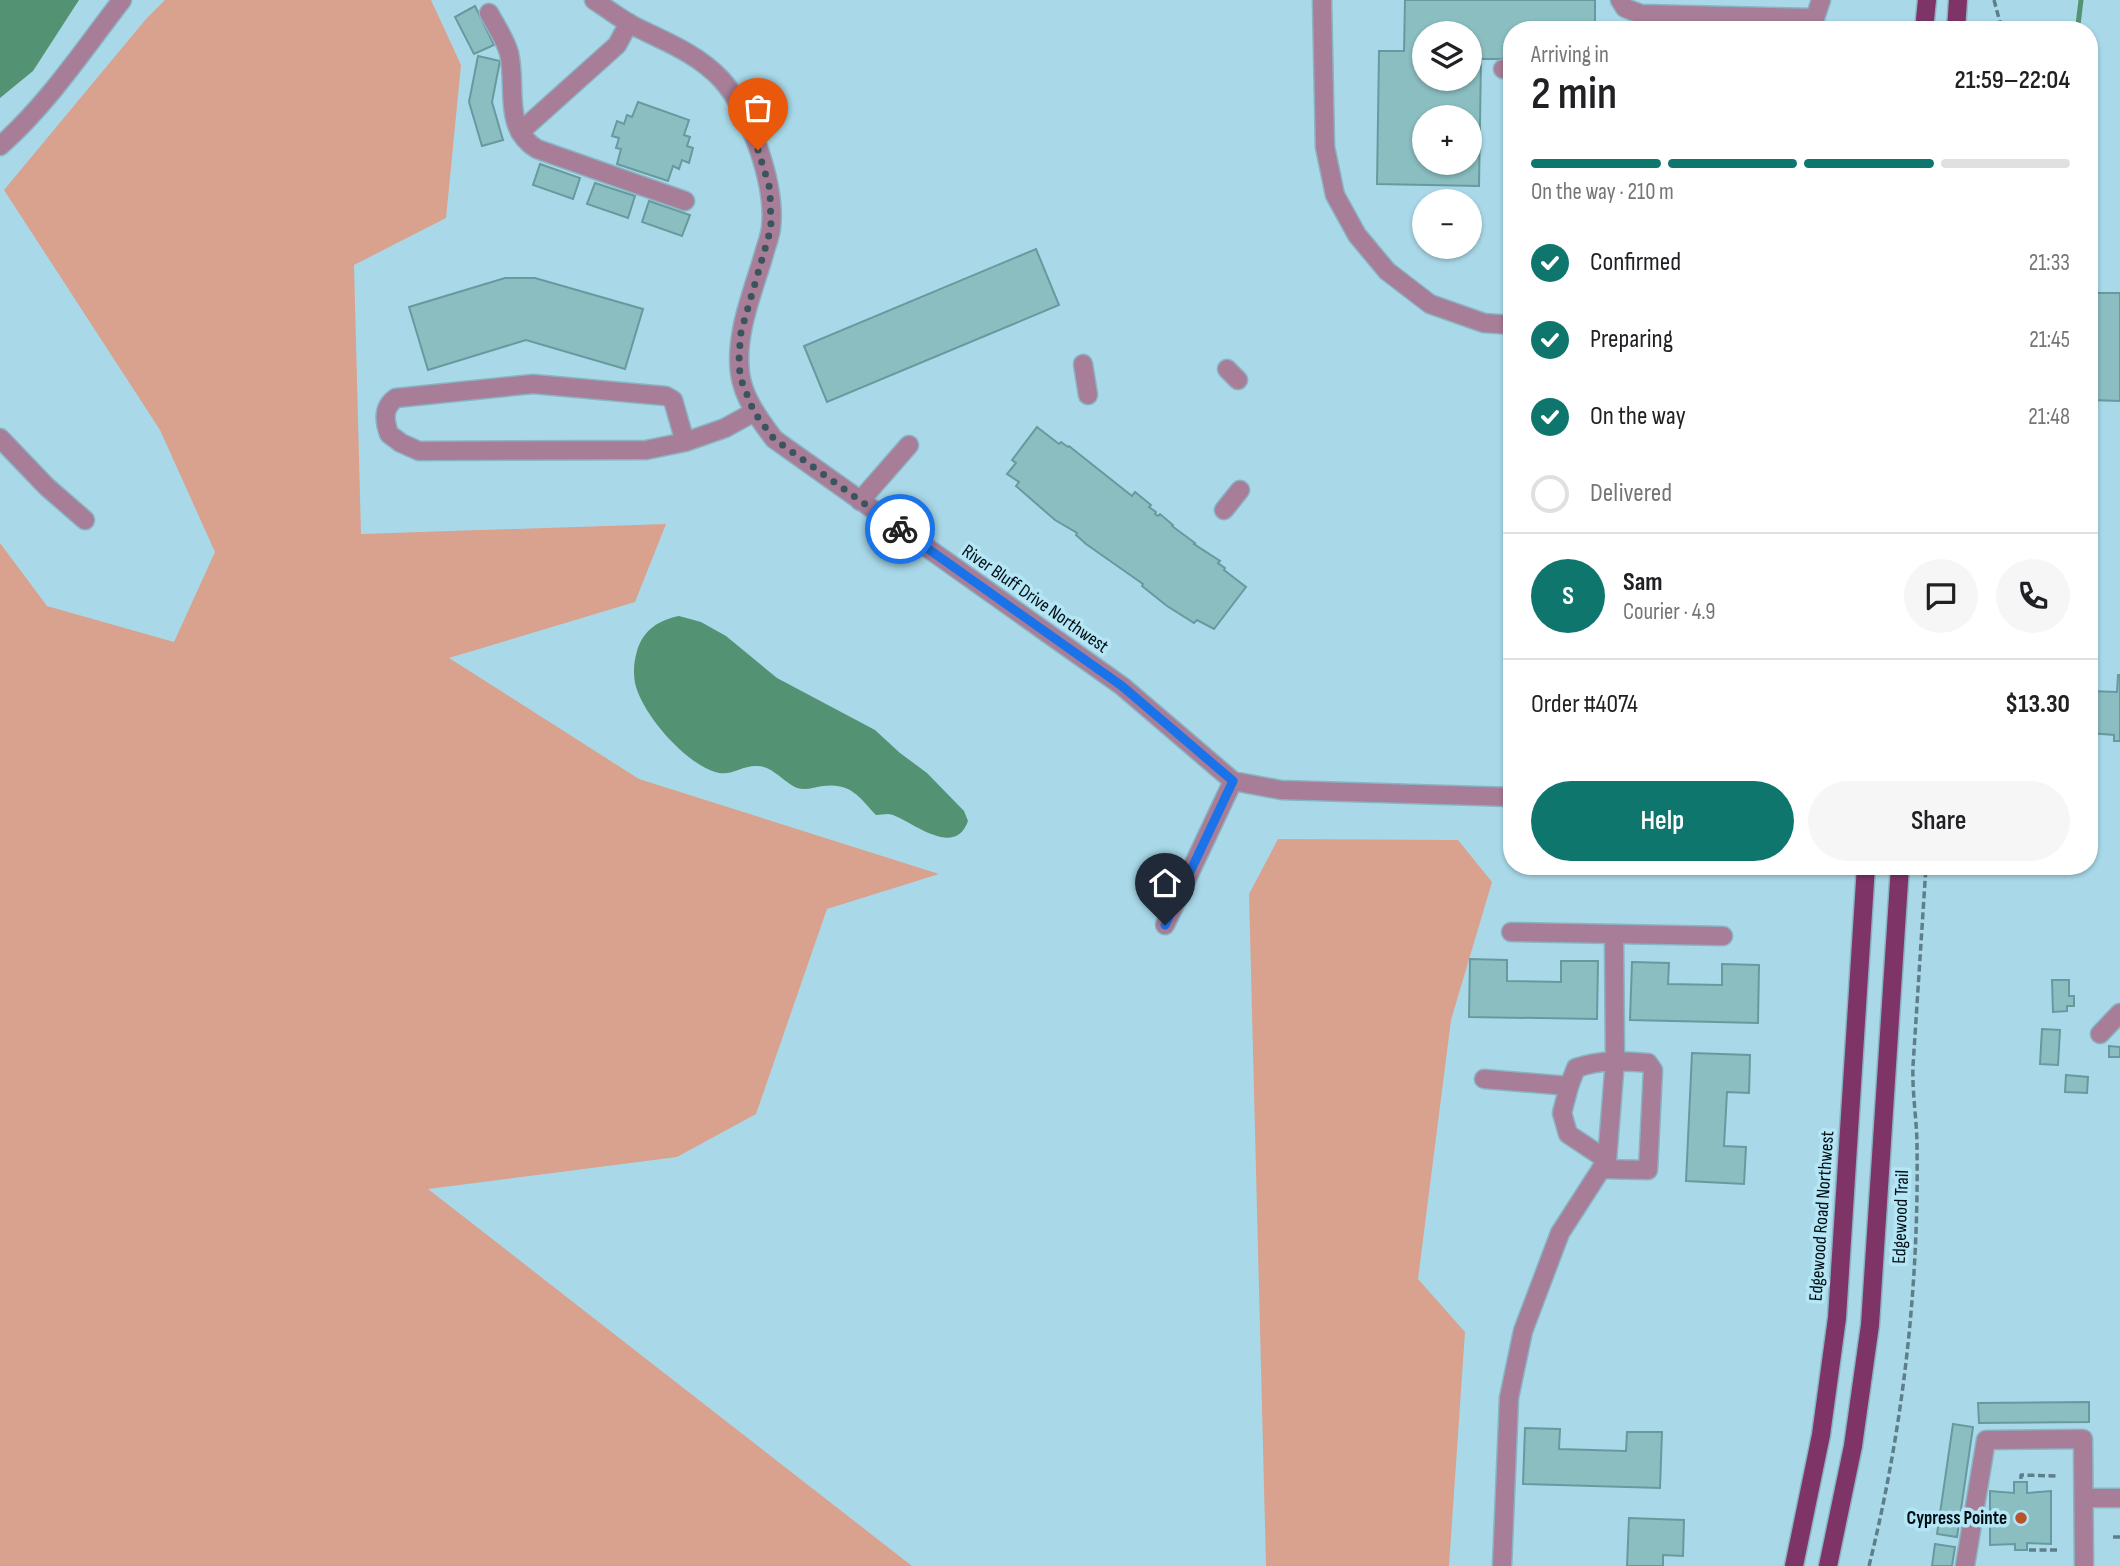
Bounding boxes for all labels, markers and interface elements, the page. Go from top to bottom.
map controls [1412,21,1482,259]
button: layers [1412,21,1482,91]
text: Arriving in [1531,41,1609,69]
text: 21:59–22:04 [1955,65,2070,96]
text: 2 min [1531,67,1617,122]
pin [728,78,788,150]
icon: bag [739,89,777,127]
button: + [1412,105,1482,175]
text: On the way · 210 m [1531,178,1674,206]
button: − [1412,189,1482,259]
icon: check [1531,244,1569,282]
text: Confirmed [1590,247,1681,278]
text: 21:33 [2029,249,2070,277]
icon: check [1531,321,1569,359]
text: Preparing [1590,324,1673,355]
text: 21:45 [2029,326,2070,354]
icon: check [1531,398,1569,436]
text: On the way [1590,401,1686,432]
text: 21:48 [2028,403,2070,431]
text: Delivered [1590,478,1672,509]
courier [865,494,935,564]
icon: bike [881,510,919,548]
street label: River Bluff Drive Northwest [957,540,1113,658]
button: chat [1904,559,1978,633]
button: phone [1996,559,2070,633]
text: Sam [1623,567,1663,598]
text: S [1562,581,1574,612]
text: Courier · 4.9 [1623,598,1715,626]
text: Order #4074 [1531,689,1638,720]
text: $13.30 [2005,689,2070,720]
button: Help [1531,781,1794,861]
button: Share [1808,781,2070,861]
pin [1135,853,1195,925]
icon: home [1146,864,1184,902]
street label: Edgewood Road Northwest [1805,1130,1839,1302]
street label: Edgewood Trail [1888,1170,1914,1264]
place label: Cypress Pointe [1906,1507,2007,1530]
marker: Cypress Pointe [2013,1510,2029,1526]

